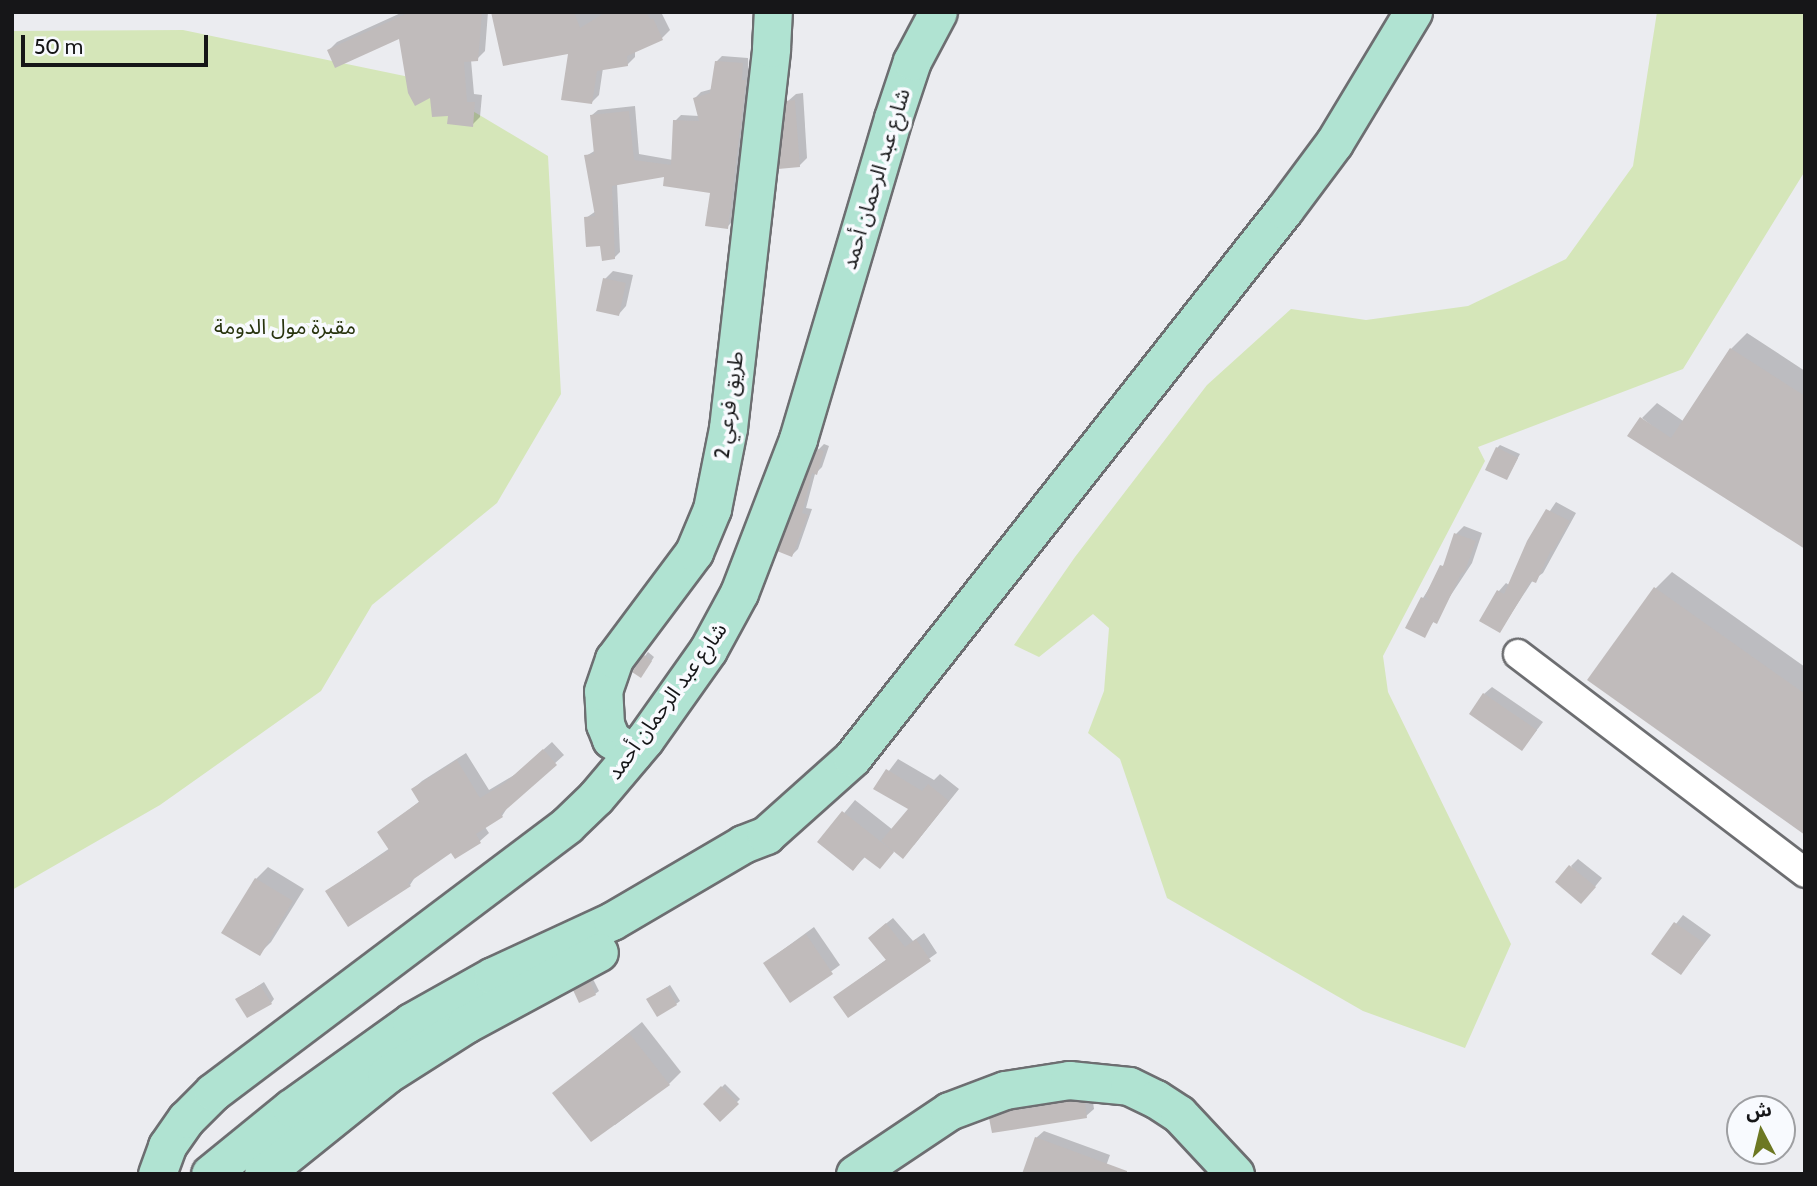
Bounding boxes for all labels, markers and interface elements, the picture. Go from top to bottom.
scale bar [24,21,212,65]
text: 50 m [34,34,83,59]
street label: شارع عبد الرحمان أحمد [837,86,915,272]
park label: مقبرة مول الدومة [214,314,356,340]
street label: طريق فرعي 2 [709,349,749,461]
street label: شارع عبد الرحمان أحمد [602,618,732,784]
north arrow [1726,1095,1796,1165]
text: ش [1744,1098,1773,1124]

